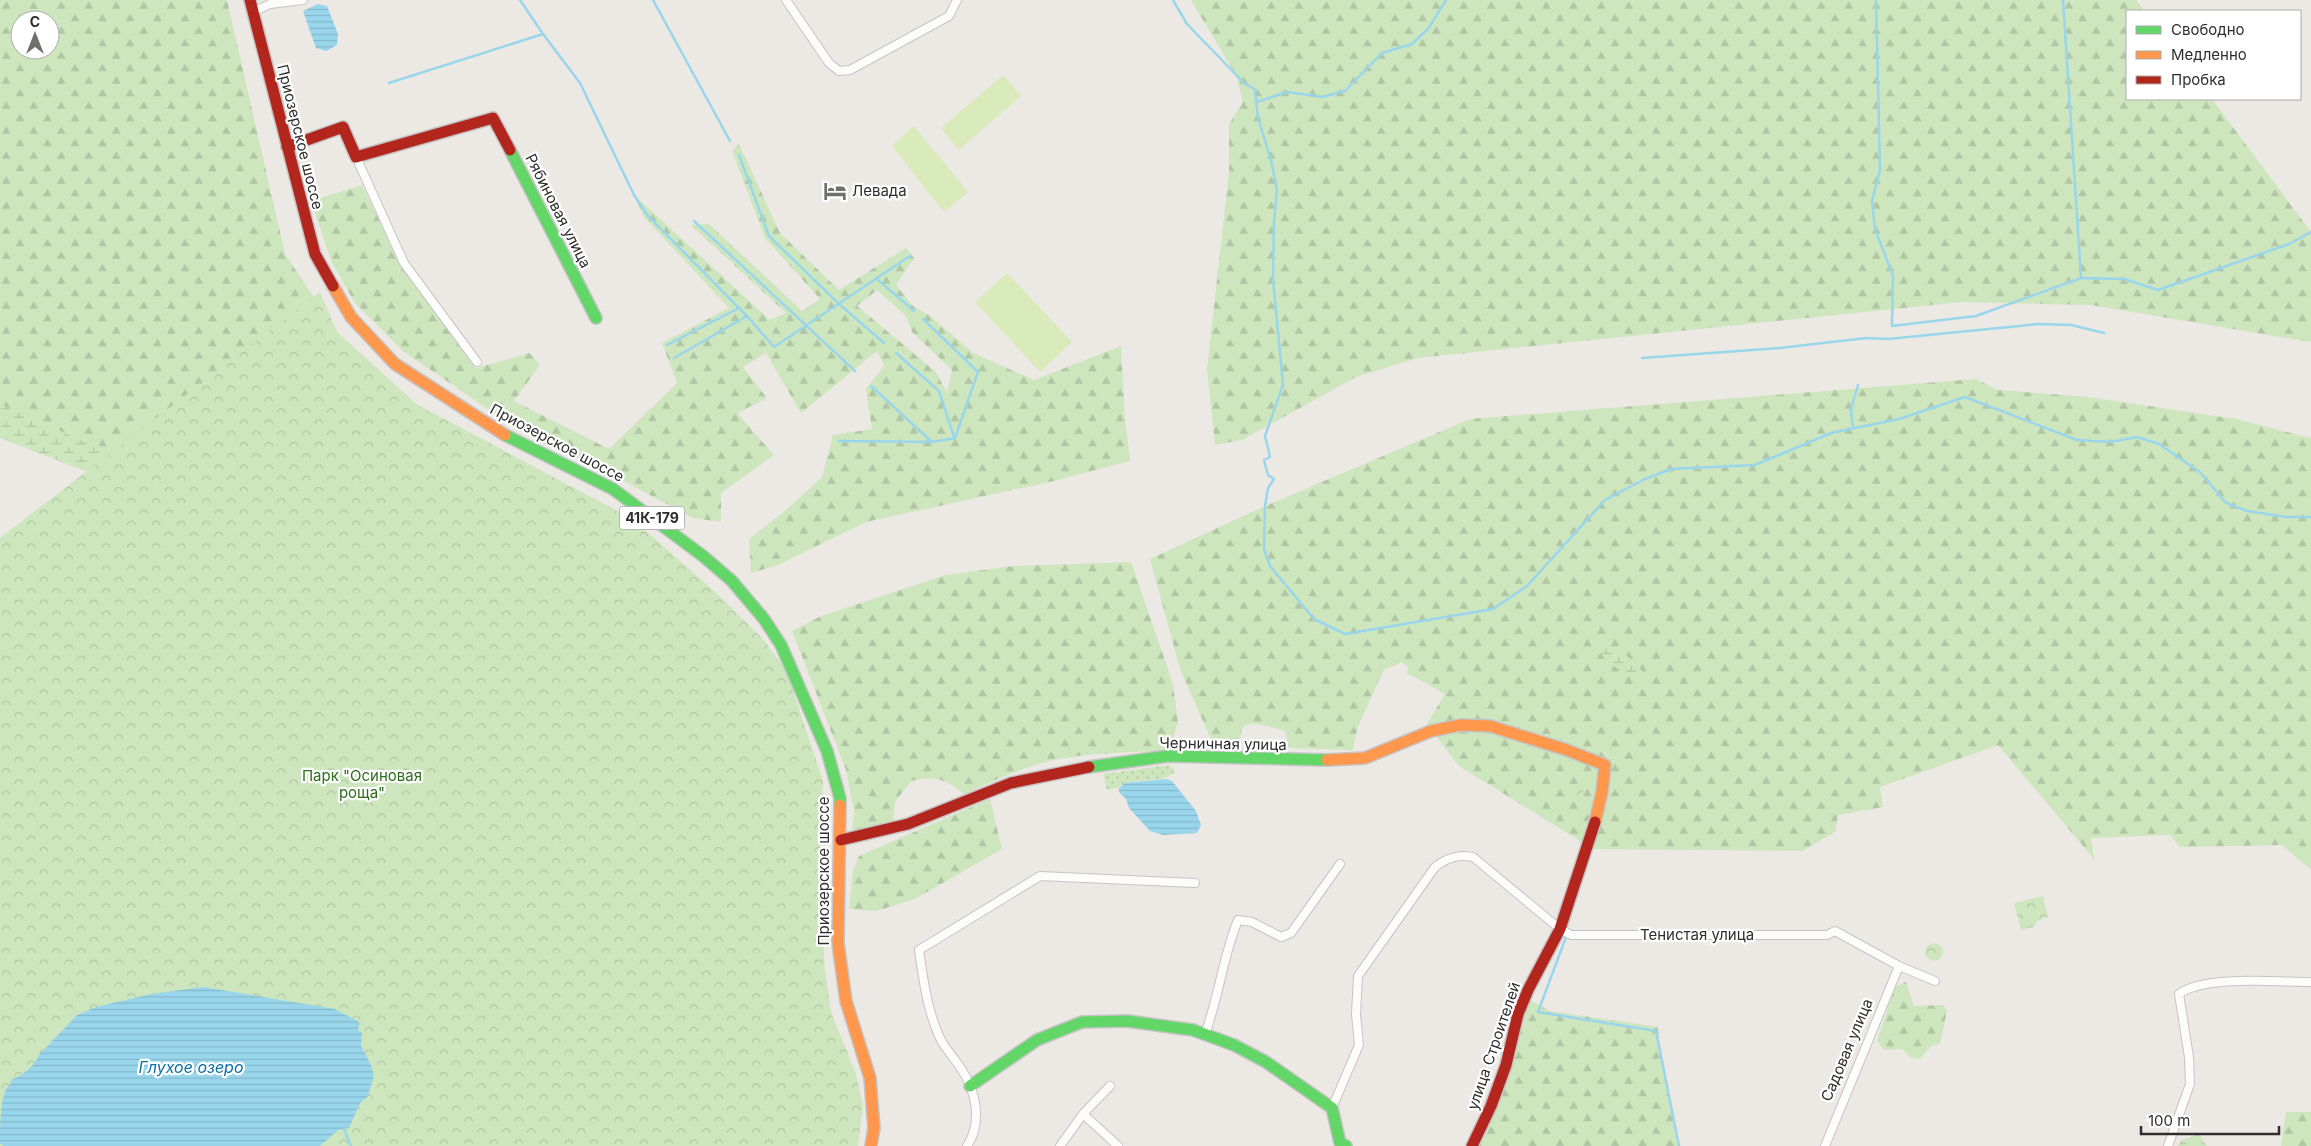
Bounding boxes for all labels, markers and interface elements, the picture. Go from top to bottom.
north arrow [10,10,60,60]
legend [2126,10,2301,100]
text: С [30,13,40,30]
text: Свободно [2171,20,2245,39]
text: Медленно [2171,45,2247,64]
street label: Приозерское шоссе [273,62,328,212]
text: Пробка [2171,70,2226,89]
street label: Рябиновая улица [521,151,595,271]
hotel icon: Левада [822,178,848,204]
place label: Левада [852,181,907,200]
street label: Приозерское шоссе [487,399,628,486]
road number: 41К-179 [620,506,684,530]
street label: Черничная улица [1159,733,1287,754]
park label: Парк "Осиновая роща" [302,766,422,802]
street label: Приозерское шоссе [814,796,833,946]
street label: Тенистая улица [1640,925,1754,944]
street label: улица Строителей [1463,979,1524,1112]
street label: Садовая улица [1816,996,1877,1104]
water label: Глухое озеро [138,1057,244,1077]
scale bar [2141,1104,2278,1136]
text: 100 m [2148,1111,2190,1130]

